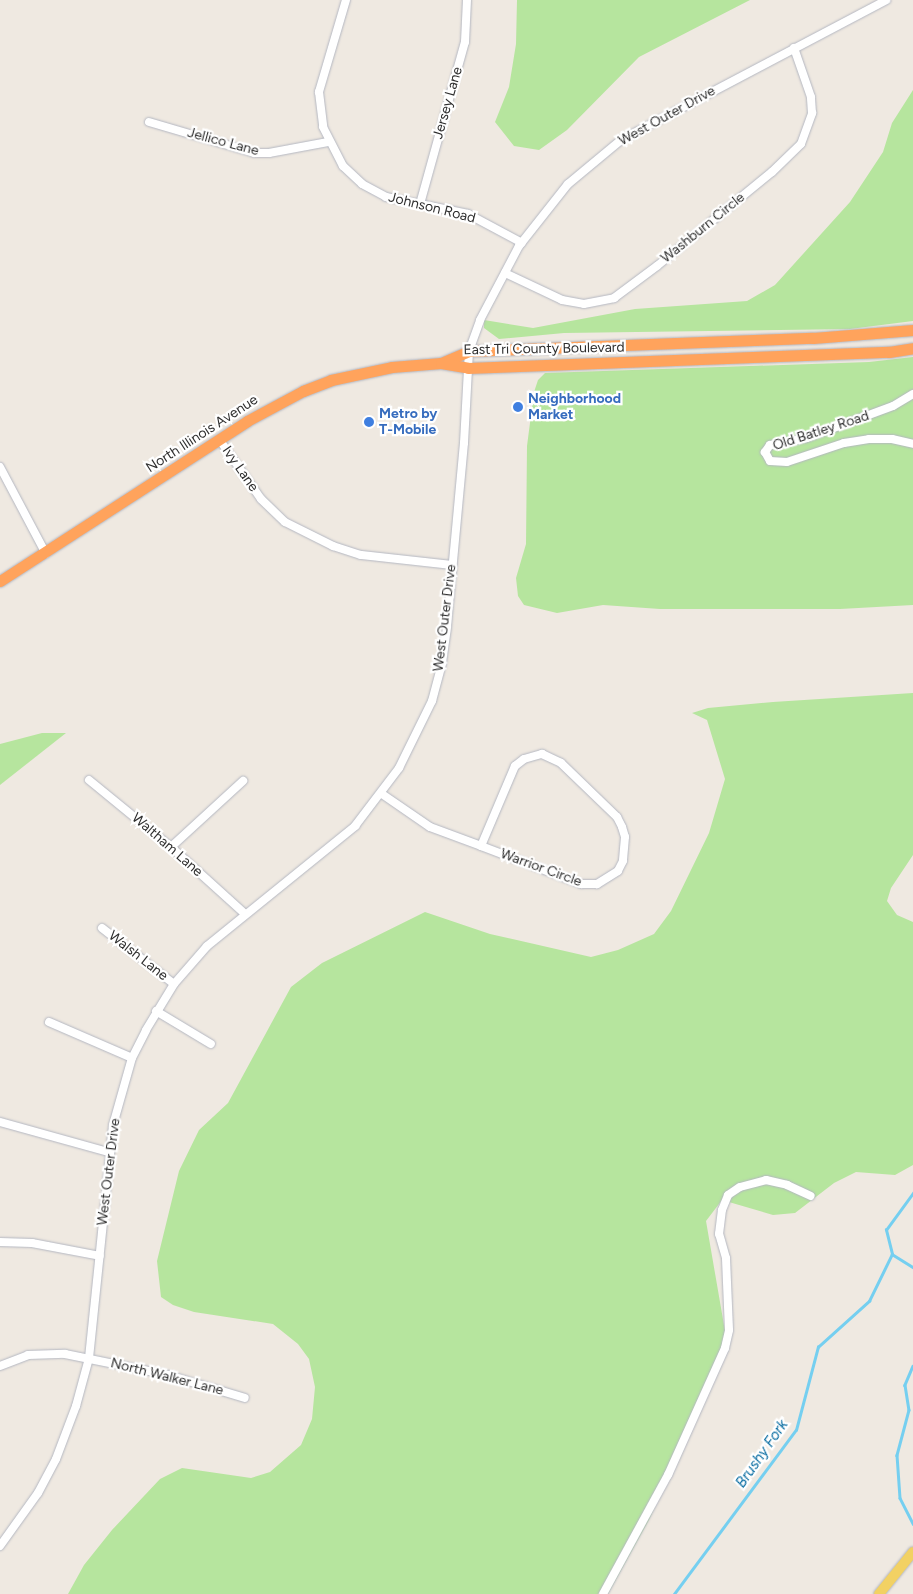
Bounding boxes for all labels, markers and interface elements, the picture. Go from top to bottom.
street label: Jersey Lane [430,65,466,141]
street label: West Outer Drive [616,82,718,150]
street label: Jellico Lane [185,124,261,160]
street label: Johnson Road [387,189,477,227]
street label: Washburn Circle [658,189,748,267]
street label: East Tri County Boulevard [463,339,625,359]
place label: Neighborhood Market [528,391,621,424]
street label: North Illinois Avenue [143,392,261,476]
marker: Neighborhood Market [512,401,524,413]
place label: Metro by T-Mobile [379,406,437,438]
street label: Old Batley Road [771,408,871,454]
marker: Metro by T-Mobile [363,416,375,428]
street label: Ivy Lane [218,443,262,495]
street label: West Outer Drive [430,563,460,673]
street label: Waltham Lane [128,810,206,880]
street label: Warrior Circle [498,846,584,890]
street label: Walsh Lane [105,928,171,984]
street label: West Outer Drive [94,1117,124,1227]
street label: North Walker Lane [109,1355,225,1399]
water label: Brushy Fork [732,1417,792,1491]

